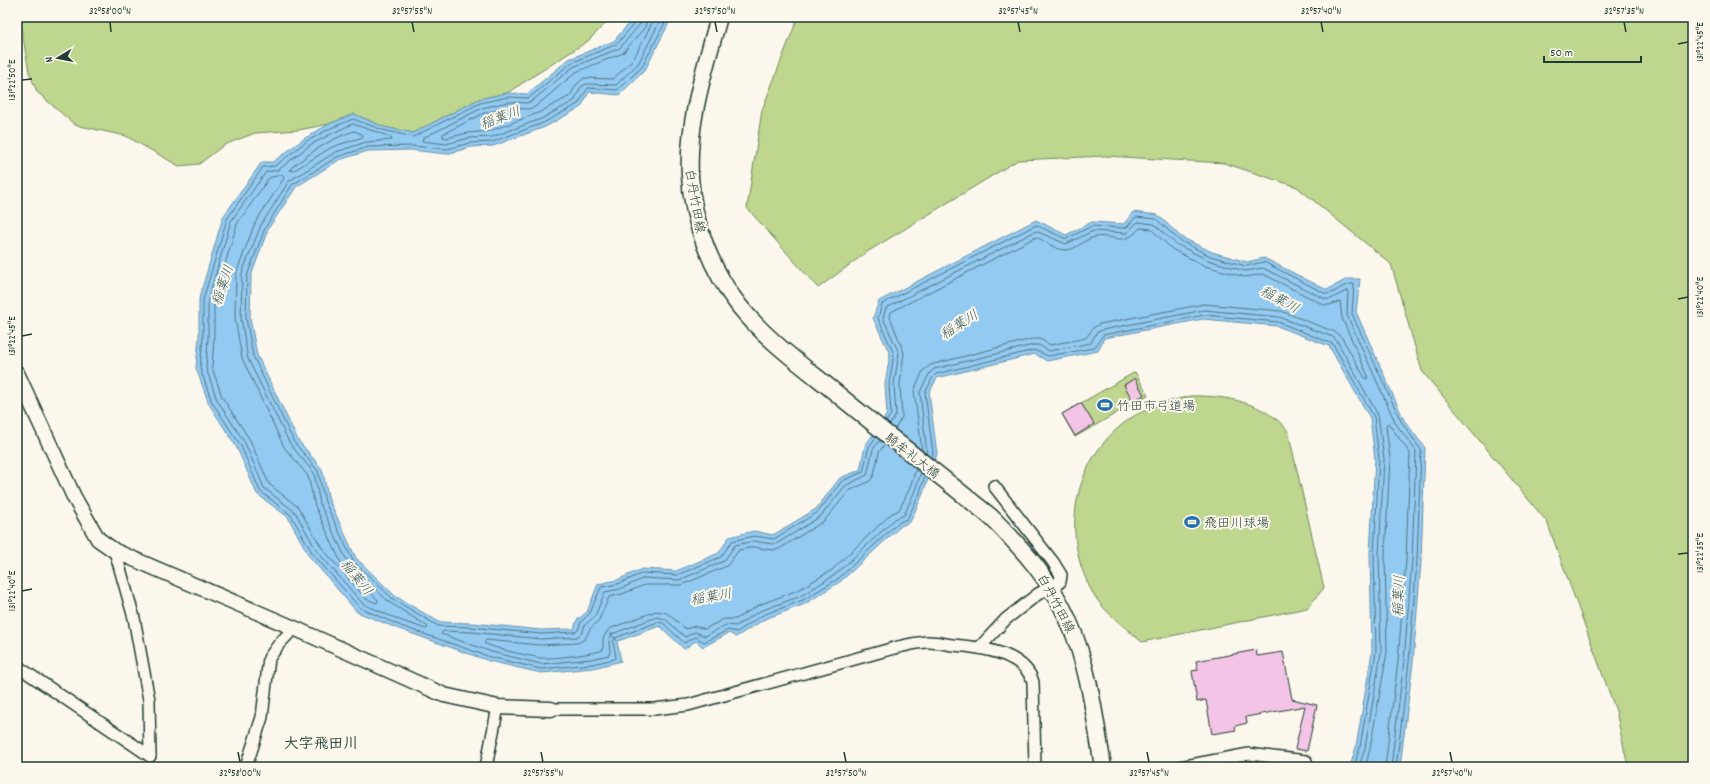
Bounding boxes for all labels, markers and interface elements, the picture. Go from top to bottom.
text: 32°58'00"N [89,5,131,19]
text: 32°57'55"N [392,5,432,19]
text: 32°57'50"N [694,5,736,19]
text: 32°57'45"N [998,5,1038,19]
text: 32°57'40"N [1301,5,1341,19]
text: 32°57'35"N [1604,5,1644,19]
text: 131°22'45"E [1694,22,1708,62]
north arrow [38,38,78,78]
scale bar [1544,38,1641,64]
text: 50 m [1550,45,1573,62]
text: N [42,55,58,63]
text: 131°22'50"E [6,59,20,100]
water label: 稲葉川 [478,102,524,136]
street label: 白丹竹田線 [679,168,709,236]
water label: 稲葉川 [208,263,240,309]
text: 131°22'40"E [1694,276,1708,317]
water label: 稲葉川 [1256,282,1302,320]
water label: 稲葉川 [937,306,983,346]
text: 131°22'45"E [6,316,20,356]
sports icon: 竹田市弓道場 [1096,396,1114,414]
place label: 竹田市弓道場 [1117,398,1195,417]
street label: 騎牟礼大橋 [880,429,943,484]
sports icon: 飛田川球場 [1183,513,1201,531]
place label: 飛田川球場 [1204,515,1269,534]
text: 131°22'35"E [1694,533,1708,573]
water label: 稲葉川 [334,556,376,601]
text: 131°22'40"E [6,570,20,611]
street label: 白丹竹田線 [1031,571,1079,638]
water label: 稲葉川 [1389,575,1411,617]
water label: 稲葉川 [689,584,734,611]
district label: 大字飛田川 [283,734,359,756]
text: 32°58'00"N [219,767,261,781]
text: 32°57'55"N [523,767,563,781]
text: 32°57'50"N [825,767,867,781]
text: 32°57'45"N [1129,767,1169,781]
text: 32°57'40"N [1432,767,1472,781]

